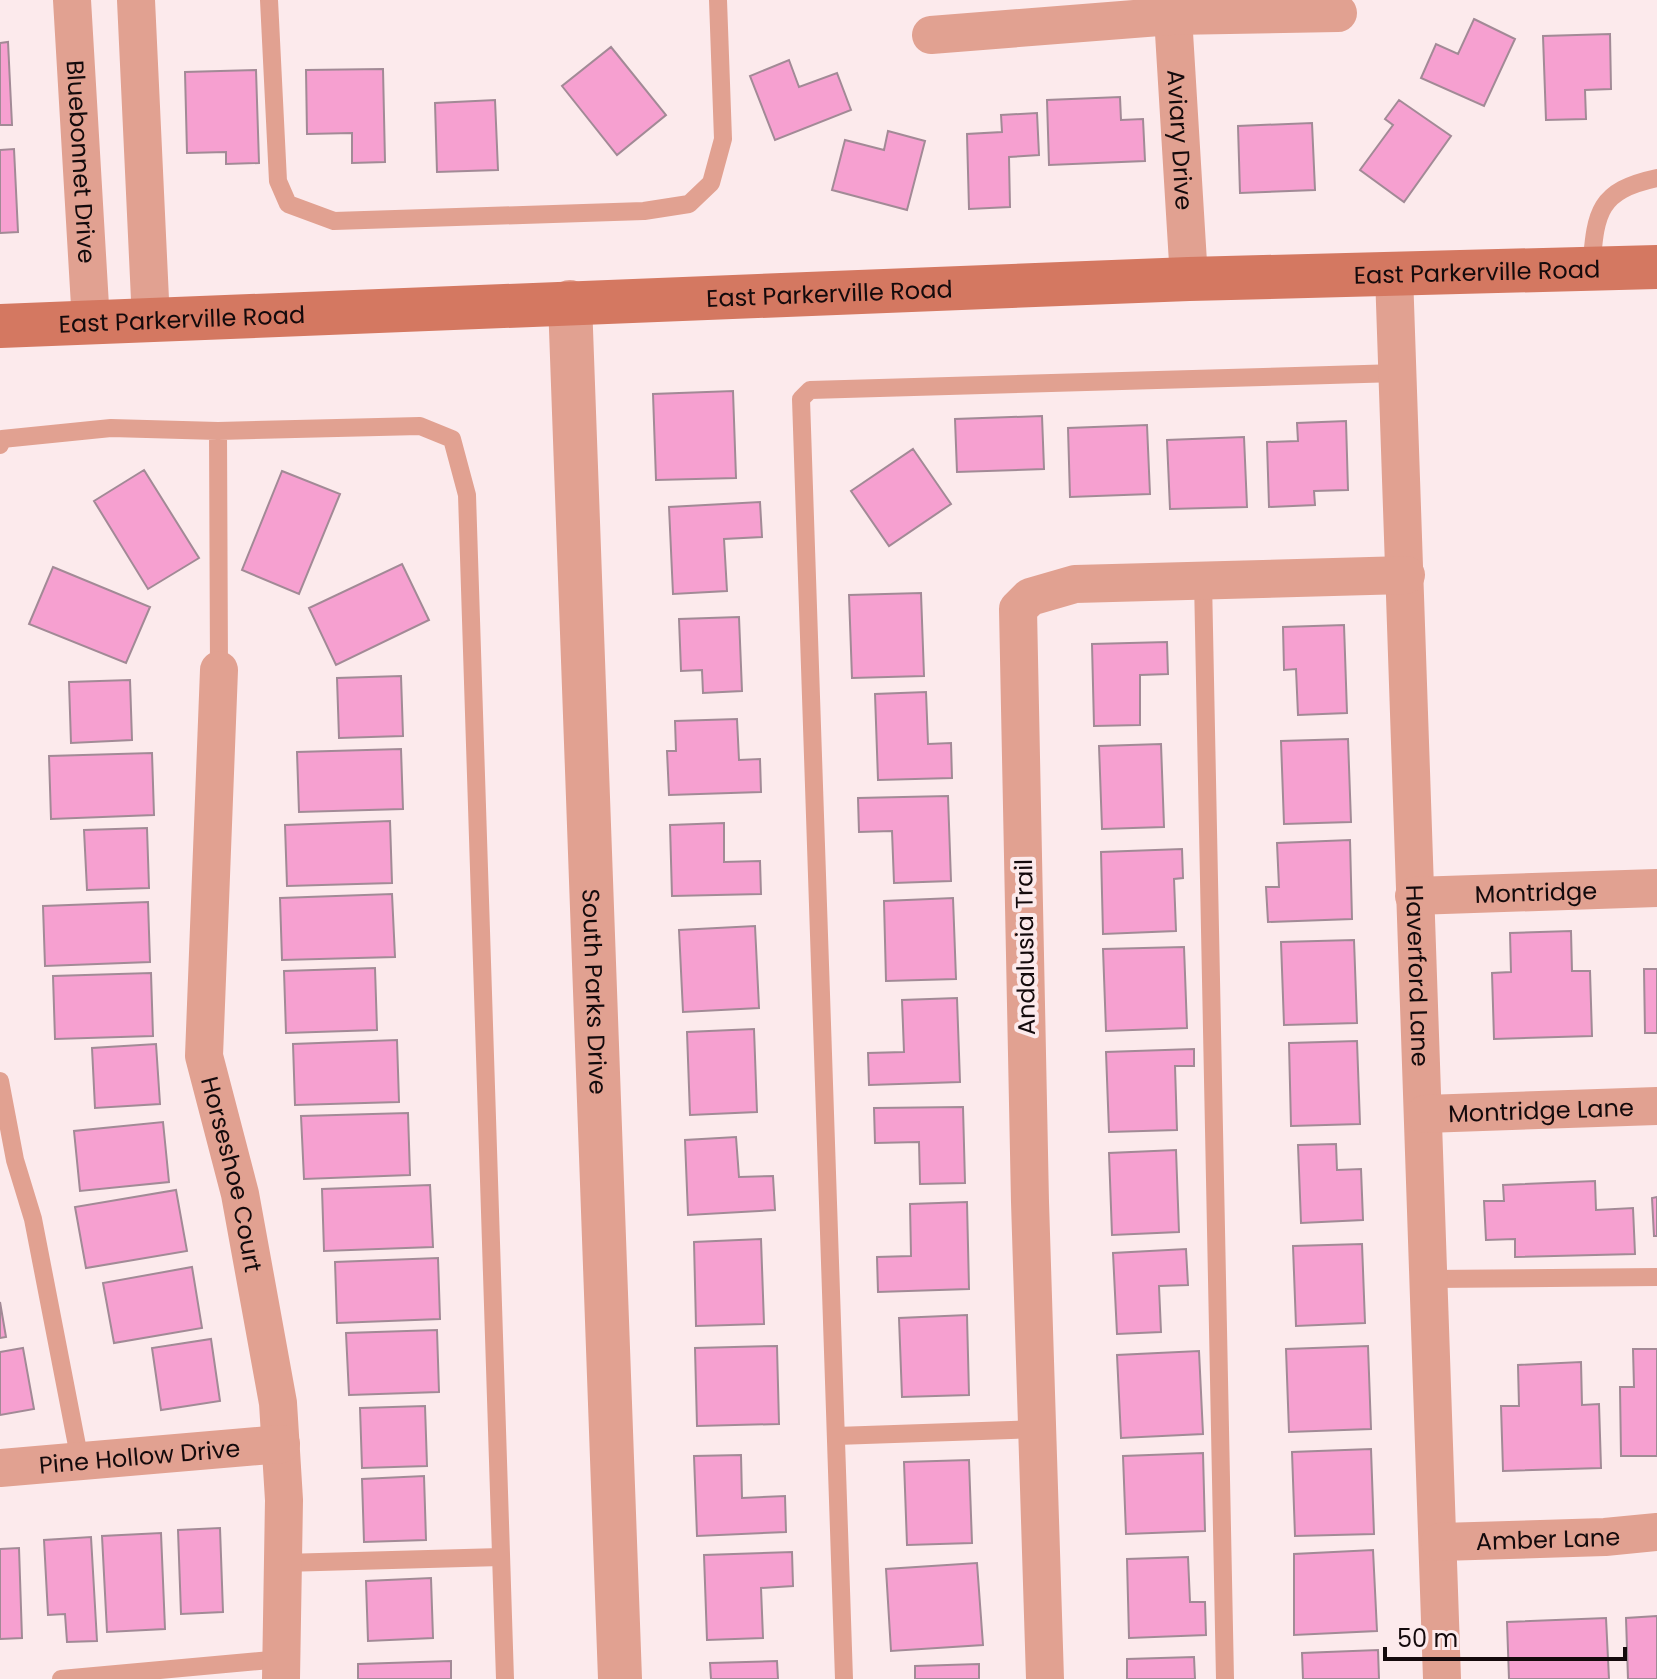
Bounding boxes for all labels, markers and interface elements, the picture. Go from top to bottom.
street label: Bluebonnet Drive [59,59,104,264]
street label: Aviary Drive [1160,68,1201,211]
street label: East Parkerville Road [1353,252,1601,291]
street label: East Parkerville Road [706,272,953,315]
street label: East Parkerville Road [58,297,306,340]
street label: Andalusia Trail [1007,859,1043,1035]
street label: Montridge [1474,873,1598,910]
street label: Haverford Lane [1398,884,1438,1067]
street label: South Parks Drive [575,888,615,1095]
street label: Horseshoe Court [194,1073,270,1275]
street label: Montridge Lane [1448,1090,1634,1130]
street label: Pine Hollow Drive [37,1431,242,1481]
street label: Amber Lane [1475,1519,1622,1557]
scale bar [1385,1611,1625,1661]
text: 50 m [1397,1622,1458,1655]

